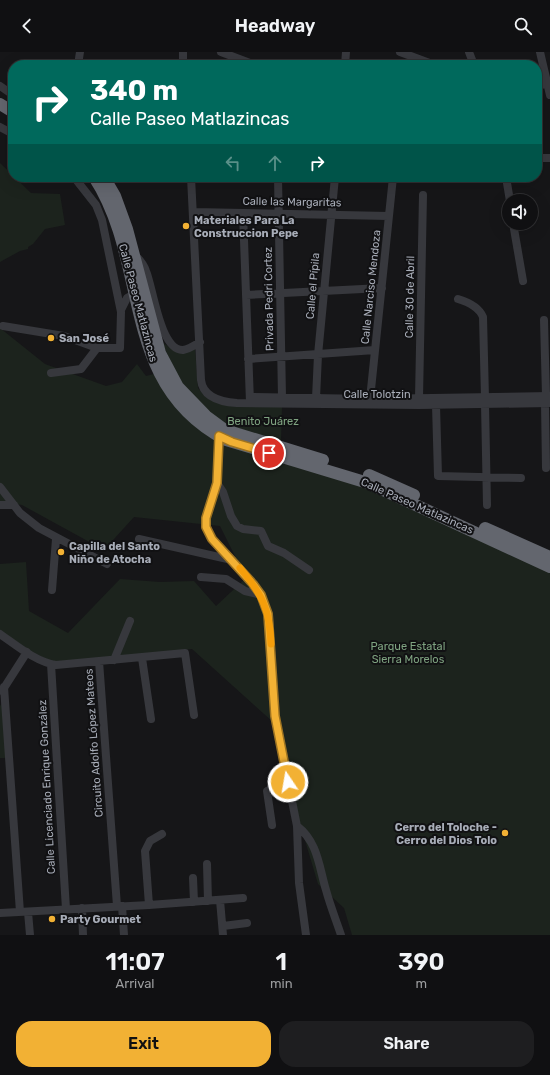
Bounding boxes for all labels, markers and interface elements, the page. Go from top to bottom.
icon: back [16,15,38,37]
text: Headway [235,15,315,37]
icon: search [512,15,534,37]
text: 340 m [90,74,178,107]
icon: right [24,76,76,128]
text: Calle Paseo Matlazincas [90,108,289,130]
icon: left [222,152,244,174]
icon: ahead [264,152,286,174]
icon: right [306,152,328,174]
map controls [502,194,538,230]
button: sound [502,194,538,230]
street label: Calle las Margaritas [242,195,342,209]
place label: Materiales Para La Construccion Pepe [194,214,299,240]
marker: Materiales Para La Construccion Pepe [181,221,191,231]
street label: Calle Narciso Mendoza [359,229,383,345]
street label: Calle Paseo Matlazincas [116,242,160,364]
street label: Privada Pedri Cortez [262,246,276,351]
street label: Calle el Pípila [304,252,322,320]
street label: Calle 30 de Abril [403,256,417,338]
place label: San José [59,332,109,345]
marker: San José [46,333,56,343]
street label: Calle Tolotzin [343,388,411,401]
park label: Benito Juárez [227,415,299,428]
pin [252,436,286,470]
icon: arrive [258,442,280,464]
street label: Calle Paseo Matlazincas [359,475,476,537]
place label: Capilla del Santo Niño de Atocha [69,540,160,566]
marker: Capilla del Santo Niño de Atocha [56,547,66,557]
park label: Parque Estatal Sierra Morelos [371,640,445,666]
street label: Circuito Adolfo López Mateos [82,668,106,818]
street label: Calle Licenciado Enrique González [36,699,58,874]
position arrow [267,761,309,803]
place label: Cerro del Toloche - Cerro del Dios Tolo [395,821,497,847]
marker: Cerro del Toloche - Cerro del Dios Tolo [500,828,510,838]
place label: Party Gourmet [60,913,141,926]
marker: Party Gourmet [47,914,57,924]
text: 11:07 [105,948,165,976]
text: 1 [276,948,287,976]
text: 390 [398,948,445,976]
text: Arrival [115,976,155,991]
text: min [270,976,293,991]
text: m [416,976,427,991]
button: Exit [16,1021,271,1067]
button: Share [279,1021,534,1067]

